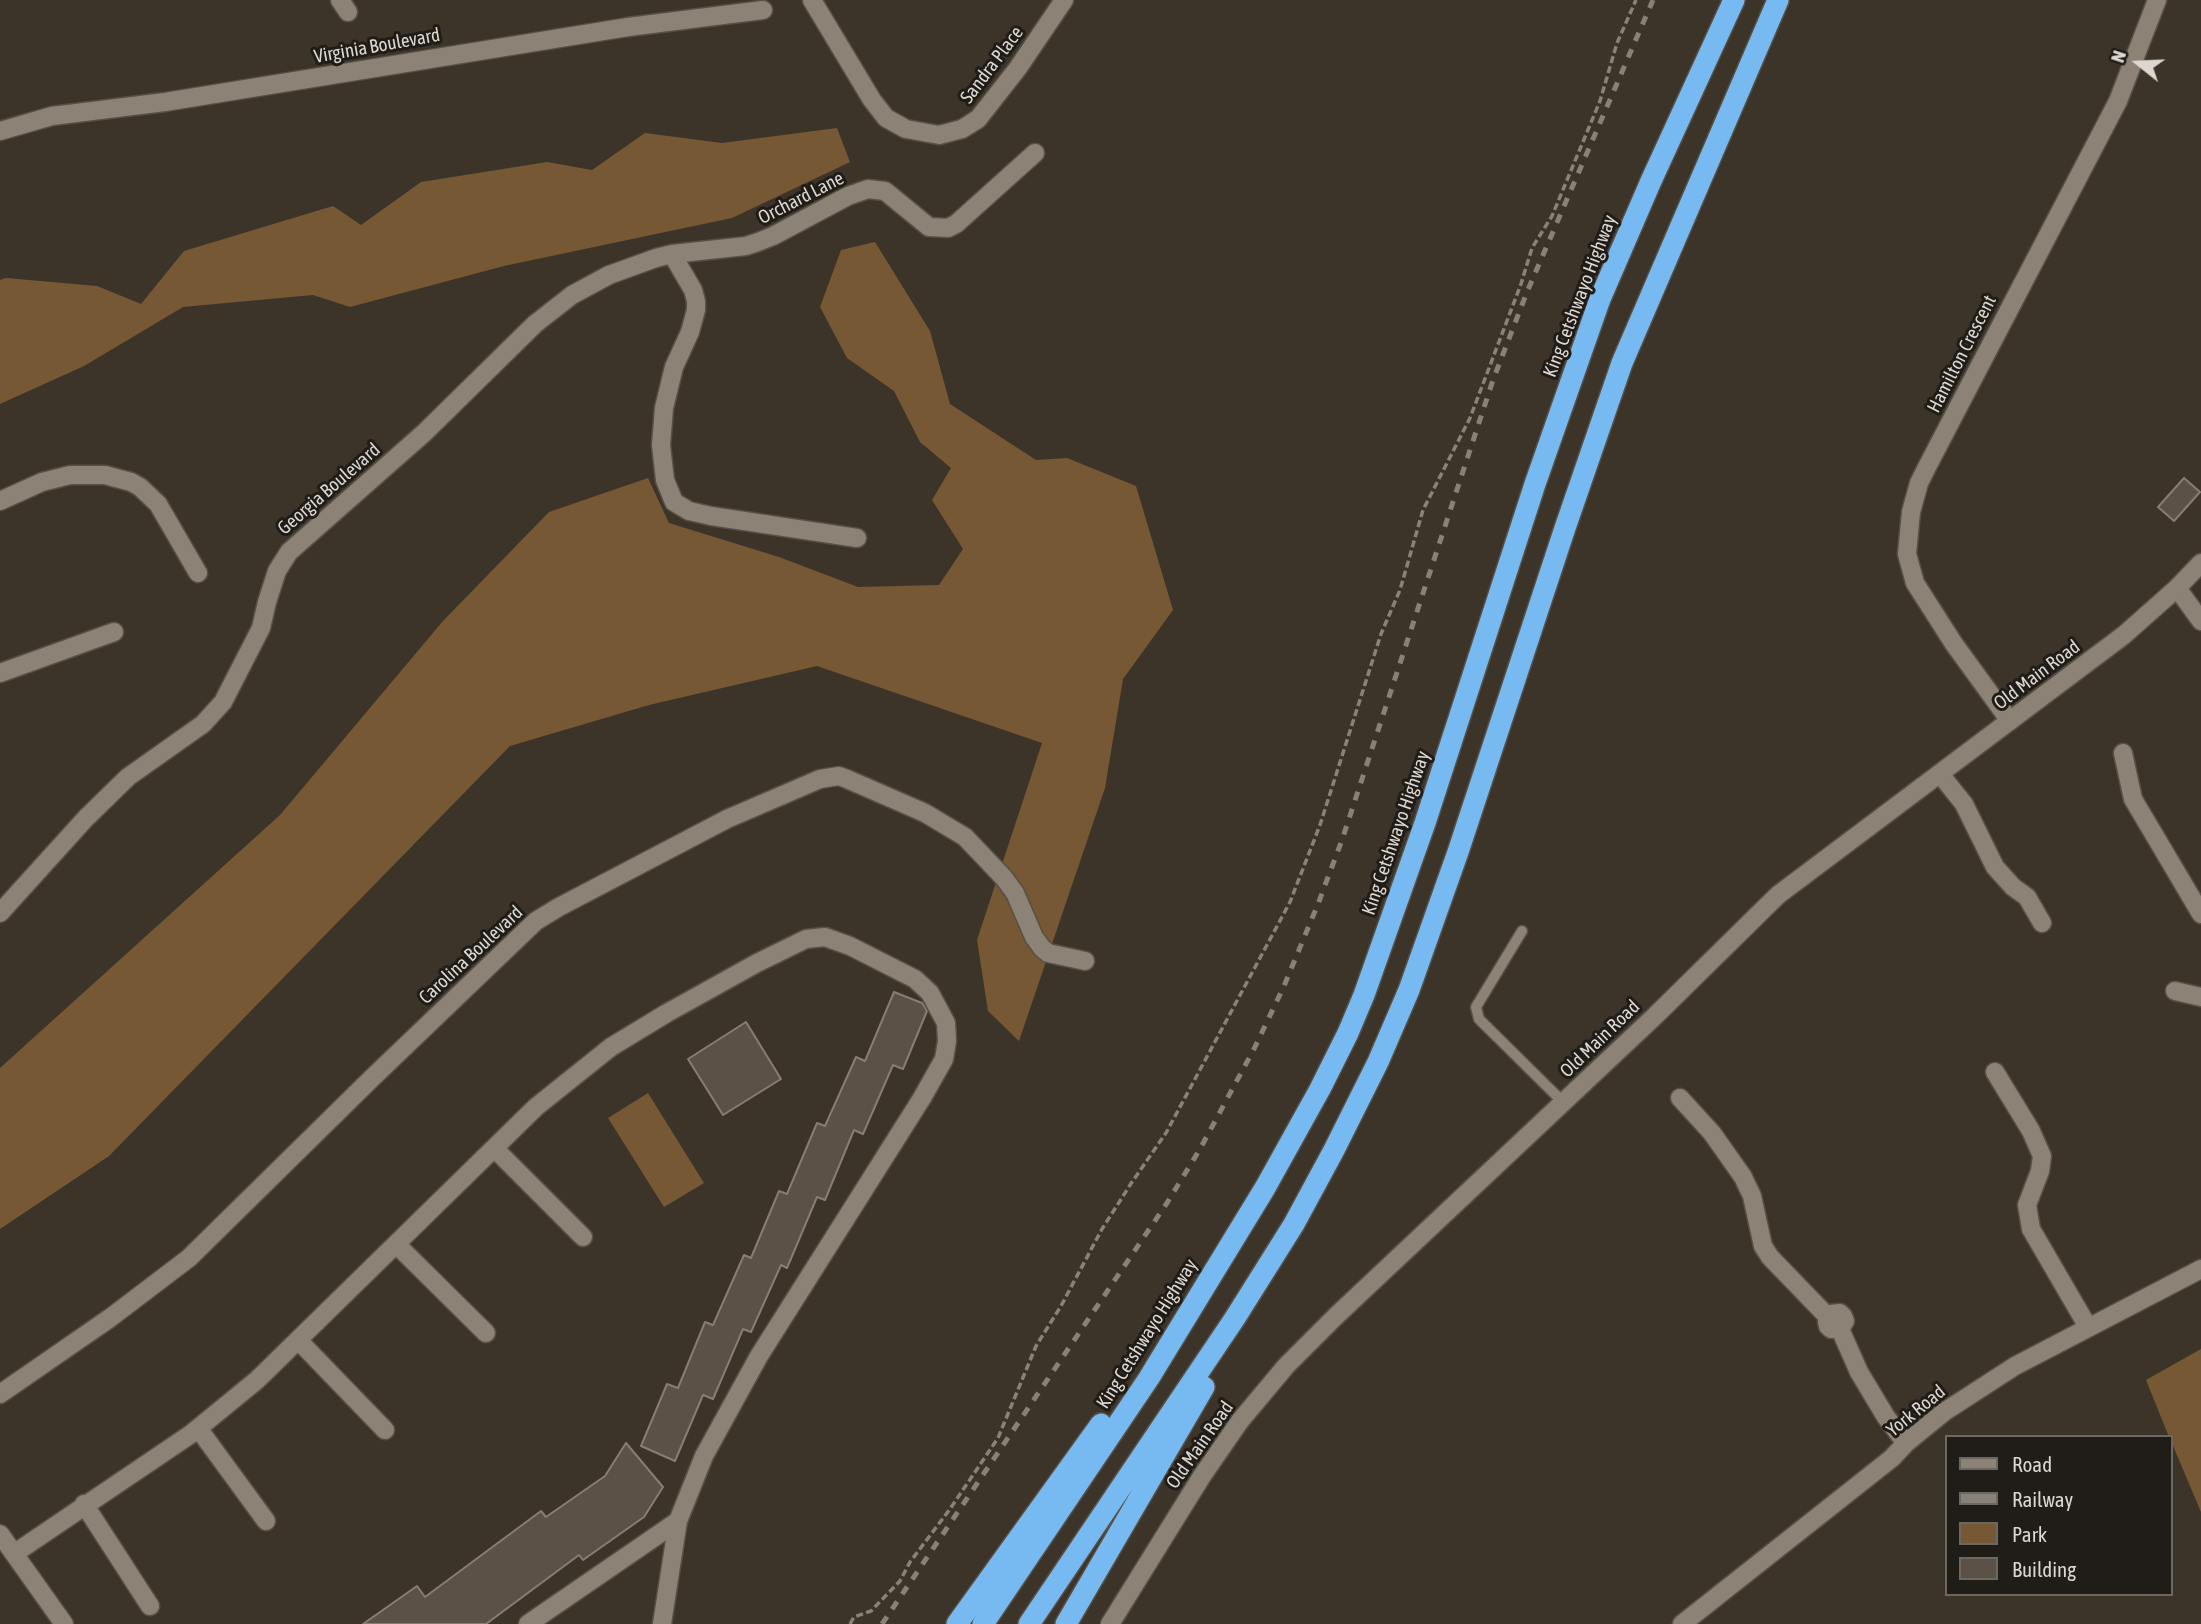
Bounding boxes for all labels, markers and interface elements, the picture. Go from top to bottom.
street label: Sandra Place [956,22,1028,108]
street label: Virginia Boulevard [312,24,442,68]
north arrow [2103,28,2173,98]
text: N [2106,48,2130,65]
street label: Orchard Lane [754,167,848,229]
street label: King Cetshwayo Highway [1539,212,1621,380]
street label: Hamilton Crescent [1923,291,2001,417]
street label: Georgia Boulevard [273,438,385,540]
street label: Old Main Road [1990,635,2084,715]
street label: King Cetshwayo Highway [1357,748,1435,918]
street label: Carolina Boulevard [414,901,528,1009]
street label: Old Main Road [1556,996,1644,1082]
street label: King Cetshwayo Highway [1092,1255,1202,1413]
street label: York Road [1882,1380,1950,1442]
street label: Old Main Road [1162,1397,1238,1493]
legend [1946,1435,2173,1596]
text: Road [2012,1452,2052,1476]
text: Railway [2012,1487,2073,1511]
text: Park [2012,1522,2047,1546]
text: Building [2012,1557,2076,1581]

